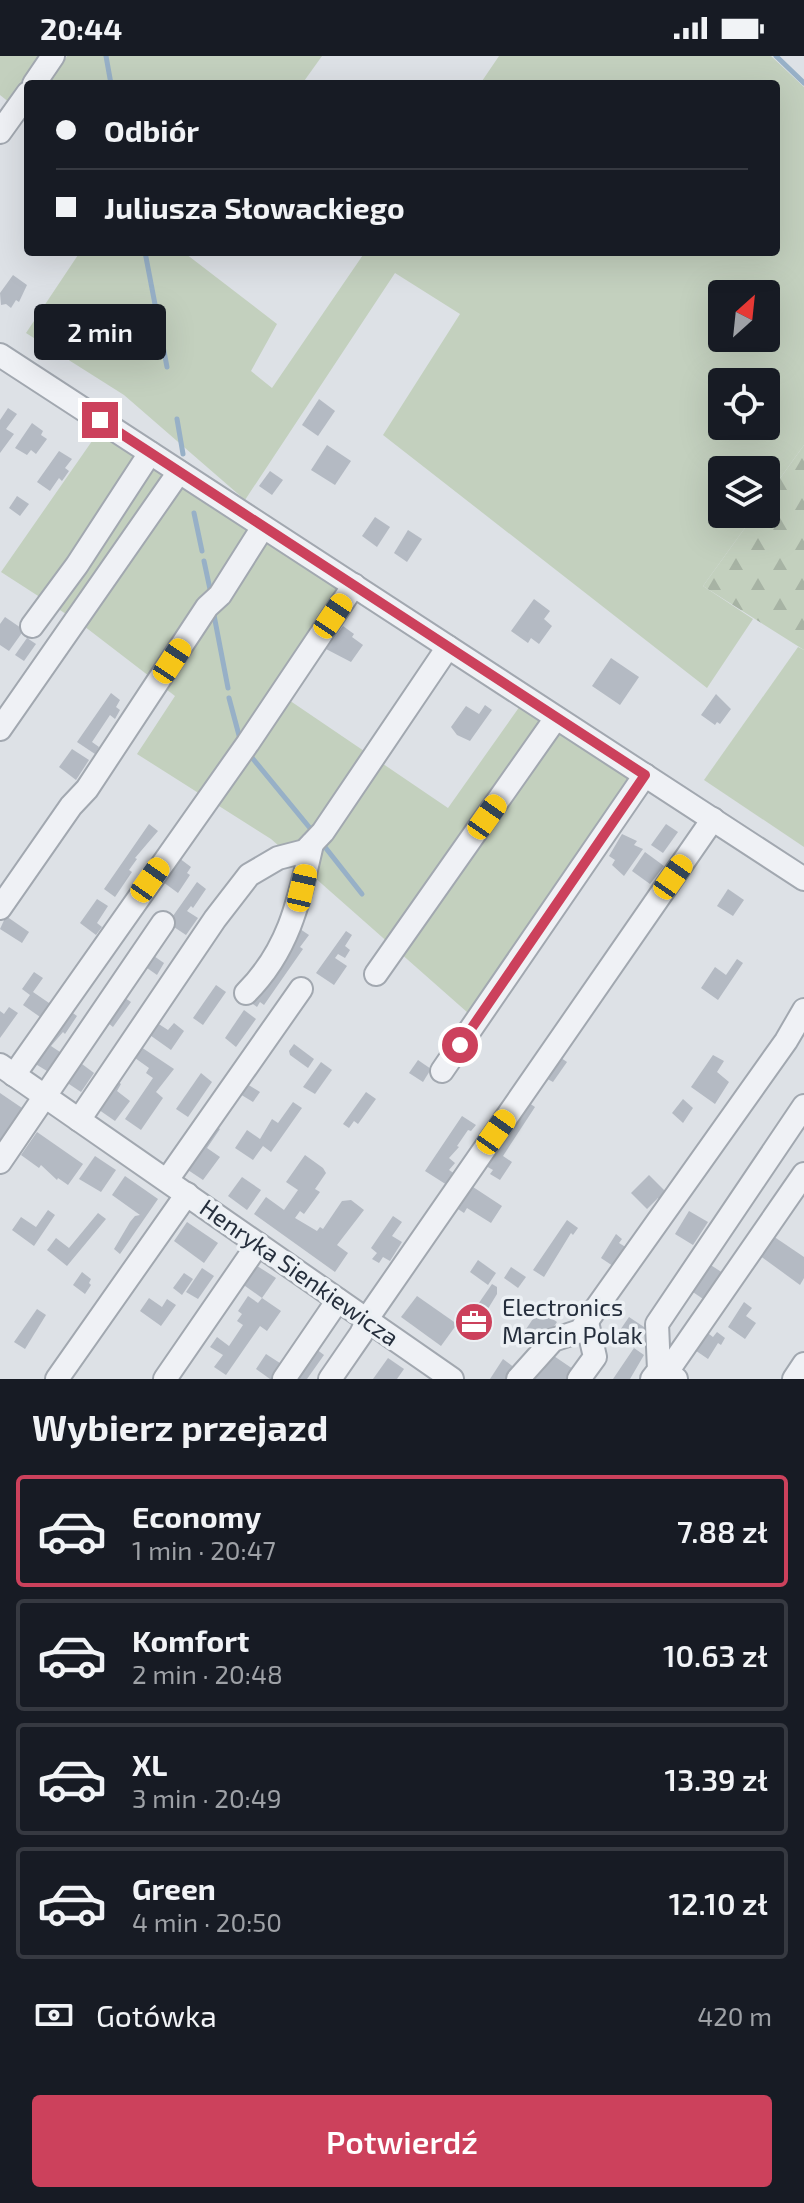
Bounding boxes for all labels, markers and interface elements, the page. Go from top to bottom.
text: 20:44 [40,10,122,46]
text: Odbiór [104,112,199,148]
text: Juliusza Słowackiego [104,189,405,225]
north arrow [708,280,780,352]
map controls [708,280,780,528]
callout: 2 min [34,304,166,360]
text: 2 min [67,316,133,347]
button: locate [708,368,780,440]
route end [82,402,118,438]
button: layers [708,456,780,528]
car [310,589,356,643]
car [149,634,195,688]
car [463,790,511,844]
car [649,850,697,904]
car [126,853,174,907]
car [285,862,319,914]
route start [442,1027,478,1063]
car [472,1105,520,1159]
street label: Henryka Sienkiewicza [195,1192,405,1351]
place label: Electronics Marcin Polak [502,1292,643,1349]
office icon: Electronics Marcin Polak [453,1301,495,1343]
text: Wybierz przejazd [32,1405,328,1448]
icon: car [36,1495,108,1567]
text: Economy [132,1498,261,1534]
text: 7.88 zł [677,1513,768,1549]
text: 1 min · 20:47 [132,1534,276,1565]
icon: car [36,1619,108,1691]
text: Komfort [132,1622,249,1658]
text: 10.63 zł [663,1637,768,1673]
text: 2 min · 20:48 [132,1658,283,1689]
icon: car [36,1743,108,1815]
text: XL [132,1746,167,1782]
text: 13.39 zł [665,1761,768,1797]
text: 3 min · 20:49 [132,1782,282,1813]
icon: car [36,1867,108,1939]
text: Green [132,1870,216,1906]
text: 12.10 zł [669,1885,768,1921]
text: 4 min · 20:50 [132,1906,282,1937]
icon: cash [32,1993,76,2037]
text: Gotówka [96,1997,217,2033]
text: 420 m [697,2000,772,2031]
button: Potwierdź [32,2095,772,2187]

